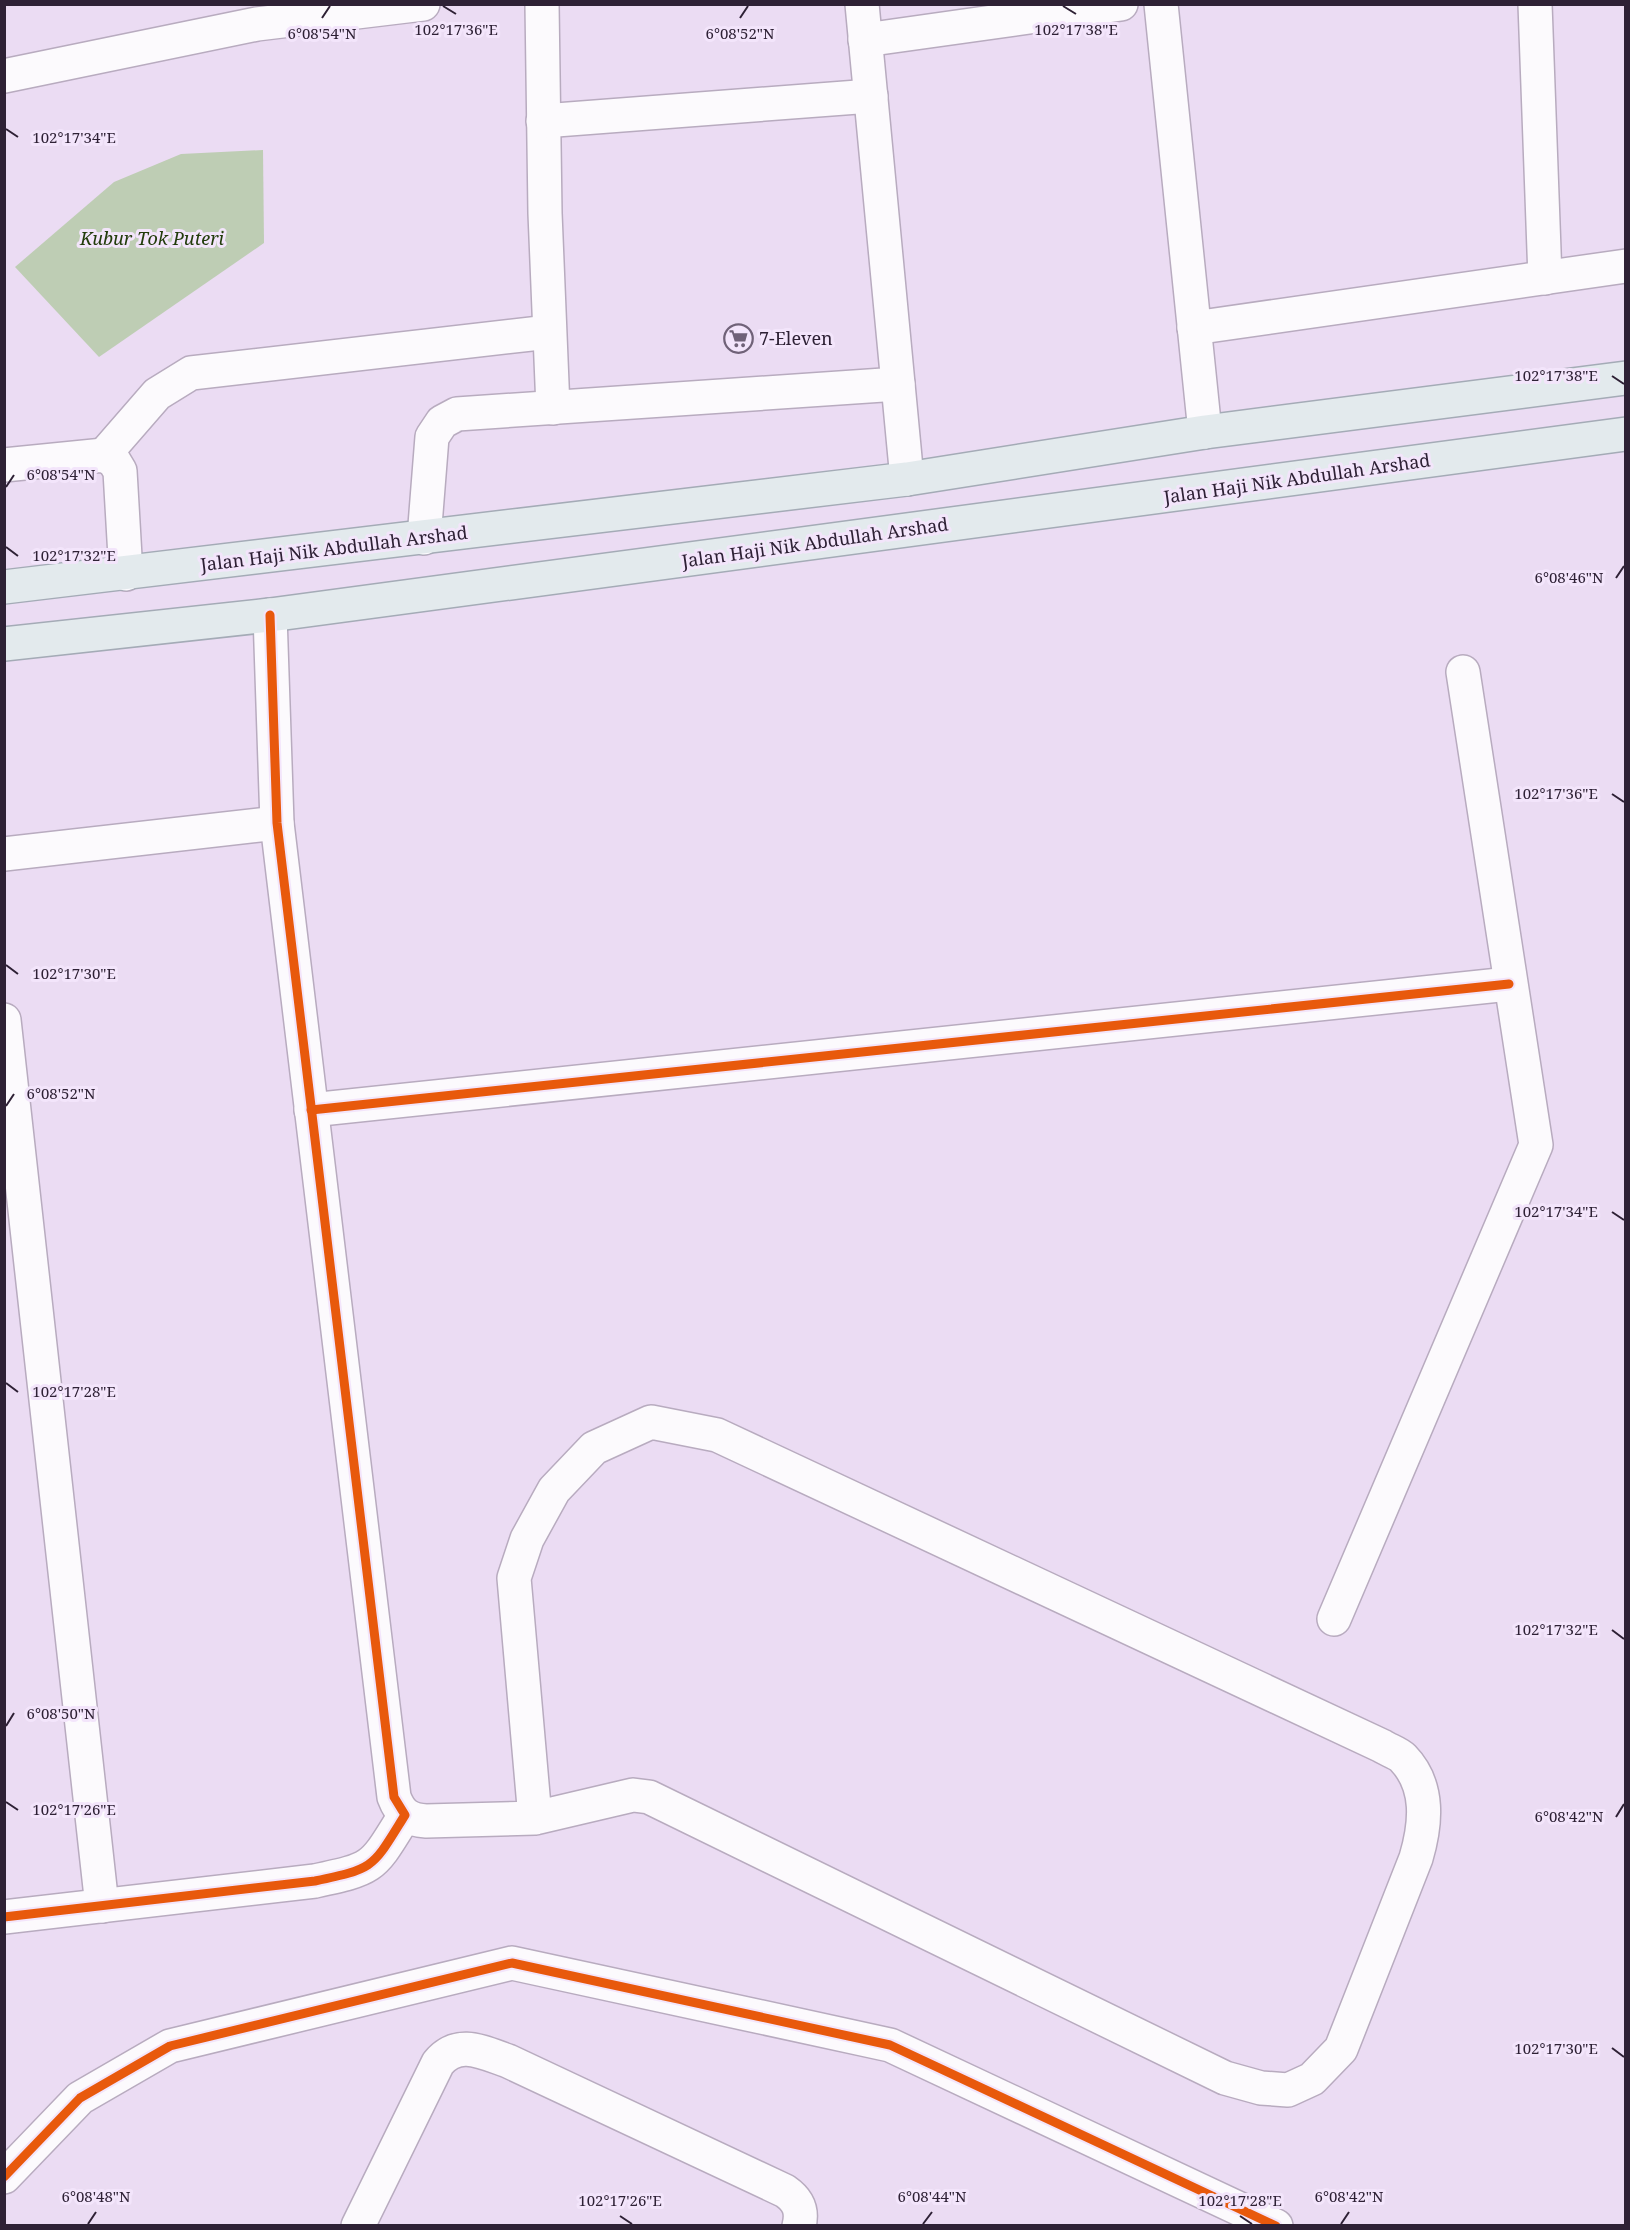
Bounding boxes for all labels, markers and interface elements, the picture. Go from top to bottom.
text: 102°17'36"E [414,19,498,39]
text: 102°17'38"E [1034,19,1118,39]
text: 6°08'54"N [288,23,357,43]
text: 6°08'52"N [706,23,775,43]
text: 102°17'34"E [32,127,116,147]
park label: Kubur Tok Puteri [79,226,225,250]
supermarket icon: 7-Eleven [722,323,754,355]
place label: 7-Eleven [759,326,833,350]
text: 102°17'38"E [1514,365,1598,385]
street label: Jalan Haji Nik Abdullah Arshad [1161,447,1432,509]
text: 6°08'54"N [27,464,96,484]
street label: Jalan Haji Nik Abdullah Arshad [679,511,950,573]
street label: Jalan Haji Nik Abdullah Arshad [198,520,469,576]
text: 102°17'32"E [32,545,116,565]
text: 6°08'46"N [1535,567,1604,587]
text: 102°17'36"E [1514,783,1598,803]
text: 102°17'30"E [32,963,116,983]
text: 6°08'52"N [27,1083,96,1103]
text: 102°17'34"E [1514,1201,1598,1221]
text: 102°17'28"E [32,1381,116,1401]
text: 102°17'32"E [1514,1619,1598,1639]
text: 6°08'50"N [27,1703,96,1723]
text: 102°17'26"E [32,1799,116,1819]
text: 6°08'42"N [1535,1806,1604,1826]
text: 102°17'30"E [1514,2038,1598,2058]
text: 6°08'48"N [62,2186,131,2206]
text: 6°08'44"N [898,2186,967,2206]
text: 6°08'42"N [1315,2186,1384,2206]
text: 102°17'26"E [578,2190,662,2210]
text: 102°17'28"E [1198,2190,1282,2210]

